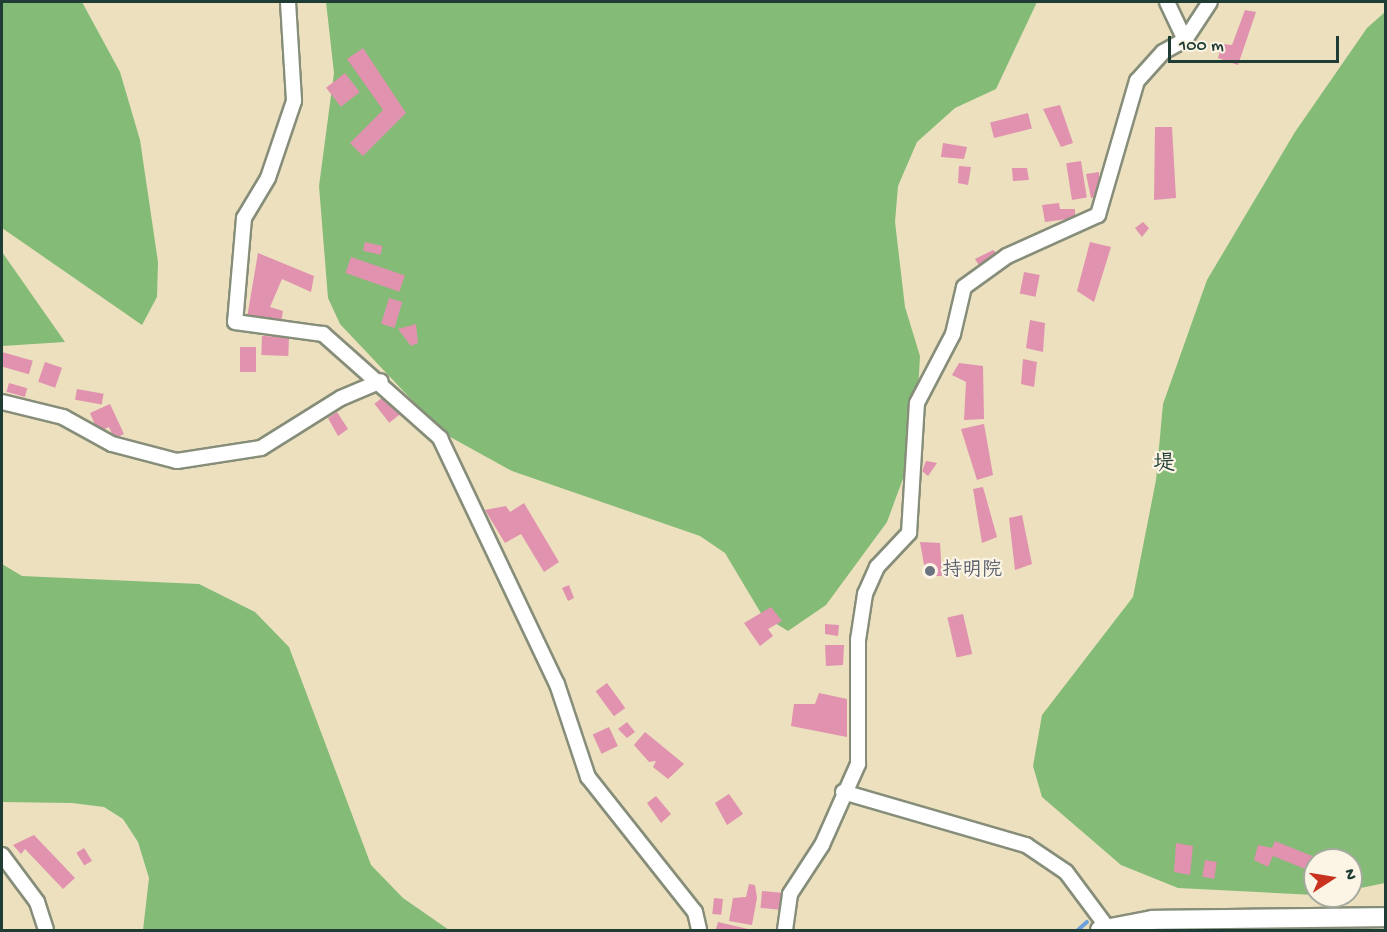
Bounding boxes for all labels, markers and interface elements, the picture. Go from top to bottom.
scale bar [1171,24,1342,62]
text: 100 m [1179,36,1224,57]
district label: 堤 [1153,453,1175,479]
place label: 持明院 [942,559,1002,583]
marker: 持明院 [923,564,937,578]
north arrow [1303,848,1363,908]
text: N [1339,867,1360,882]

